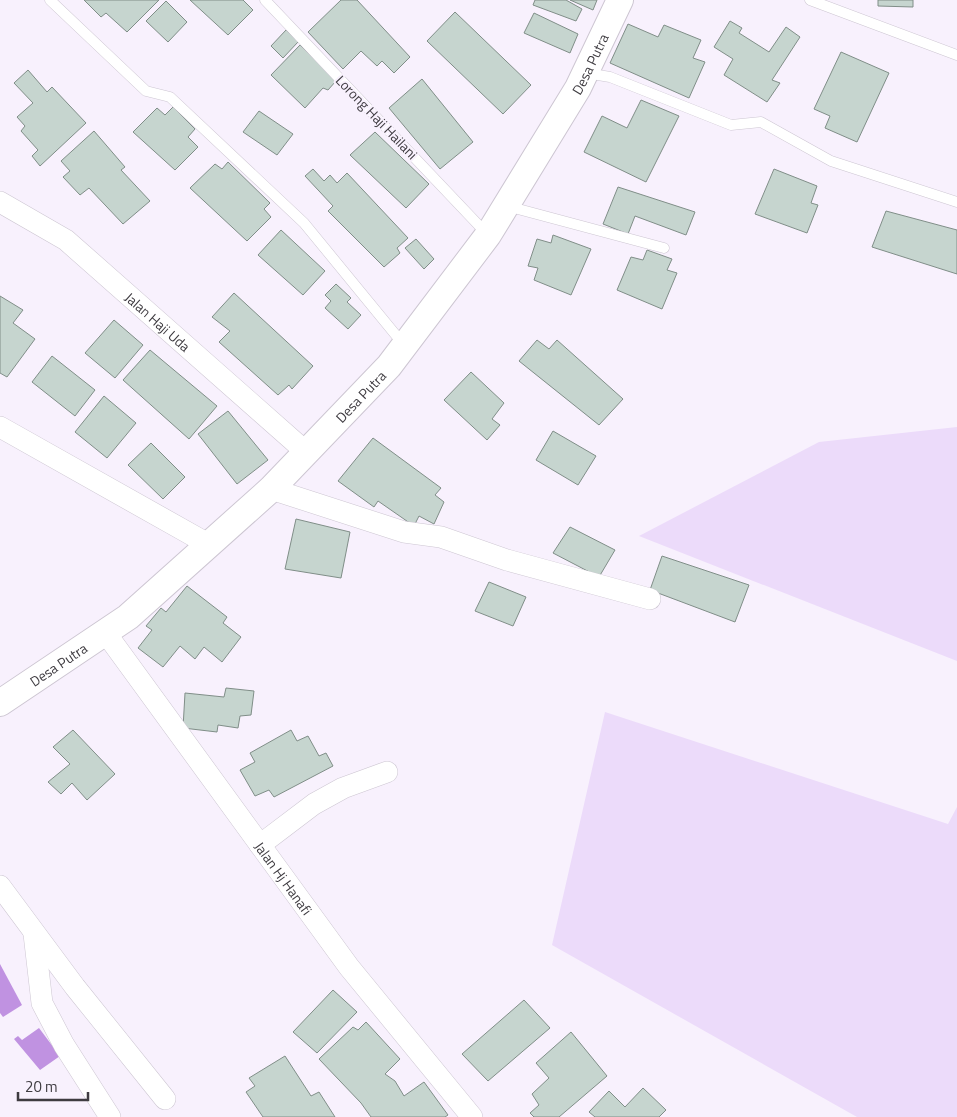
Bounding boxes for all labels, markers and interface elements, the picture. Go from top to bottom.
street label: Desa Putra [566,30,613,98]
street label: Lorong Haji Hailani [331,70,423,164]
street label: Jalan Haji Uda [121,287,195,356]
street label: Desa Putra [330,365,390,427]
street label: Desa Putra [25,637,91,691]
street label: Jalan Hj Hanafi [250,837,318,919]
scale bar [18,1070,88,1102]
text: 20 m [25,1075,58,1098]

